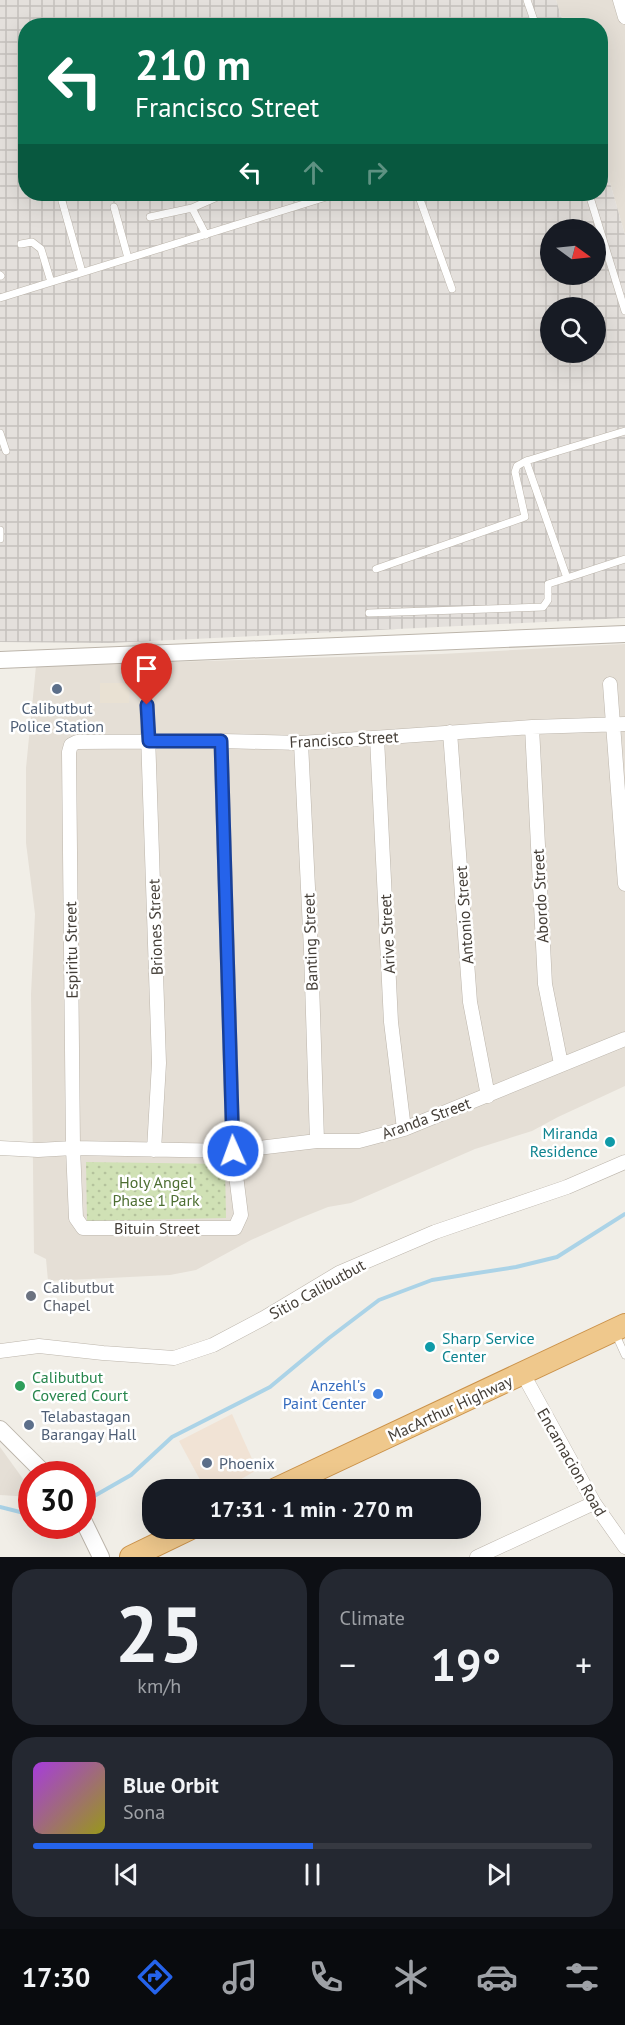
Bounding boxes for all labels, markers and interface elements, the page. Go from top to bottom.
text: 210 m [135,37,251,92]
icon: left [36,42,114,120]
text: Francisco Street [135,90,319,124]
icon: left [234,156,267,189]
icon: ahead [297,156,330,189]
icon: right [360,156,393,189]
north arrow [540,219,606,285]
map controls [540,219,606,363]
button: search [540,297,606,363]
pin [121,643,172,705]
icon: arrive [130,652,163,685]
marker: Calibutbut Police Station [50,682,64,696]
place label: Calibutbut Police Station [10,698,104,736]
street label: Francisco Street [289,726,400,752]
street label: Abordo Street [528,848,552,944]
street label: Antonio Street [451,865,477,965]
street label: Briones Street [143,878,167,976]
street label: Banting Street [298,892,322,991]
street label: Arive Street [375,893,399,974]
street label: Espiritu Street [60,901,82,999]
street label: Aranda Street [379,1092,474,1143]
position arrow [201,1119,265,1183]
place label: Miranda Residence [530,1123,598,1161]
marker: Miranda Residence [603,1135,617,1149]
park label: Holy Angel Phase 1 Park [112,1172,200,1210]
street label: Bituin Street [114,1218,201,1238]
street label: Sitio Calibutbut [266,1254,369,1324]
place label: Calibutbut Chapel [43,1277,115,1315]
marker: Calibutbut Chapel [24,1289,38,1303]
place label: Sharp Service Center [442,1328,535,1366]
marker: Sharp Service Center [423,1340,437,1354]
place label: Calibutbut Covered Court [32,1367,129,1405]
street label: MacArthur Highway [385,1370,516,1446]
place label: Anzehl's Paint Center [283,1375,367,1413]
marker: Calibutbut Covered Court [13,1379,27,1393]
marker: Anzehl's Paint Center [371,1387,385,1401]
street label: Encarnacion Road [533,1404,611,1520]
place label: Telabastagan Barangay Hall [41,1406,136,1444]
marker: Telabastagan Barangay Hall [22,1418,36,1432]
place label: Phoenix [219,1453,275,1473]
marker: Phoenix [200,1456,214,1470]
speed limit sign: 30 [18,1461,96,1539]
text: 17:31 · 1 min · 270 m [210,1495,413,1523]
text: 25 [115,1583,203,1684]
text: Climate [340,1605,405,1631]
text: 19° [430,1635,501,1693]
text: − [340,1643,356,1686]
text: + [575,1643,592,1686]
text: km/h [137,1673,181,1699]
text: Blue Orbit [123,1771,219,1799]
text: Sona [123,1799,165,1825]
icon: previous [110,1858,143,1891]
icon: pause [296,1858,329,1891]
icon: next [482,1858,515,1891]
icon: directions [134,1956,176,1998]
icon: music [219,1956,261,1998]
icon: phone [305,1956,347,1998]
icon: climate [390,1956,432,1998]
icon: car [476,1956,518,1998]
icon: filters [561,1956,603,1998]
text: 17:30 [22,1960,90,1994]

